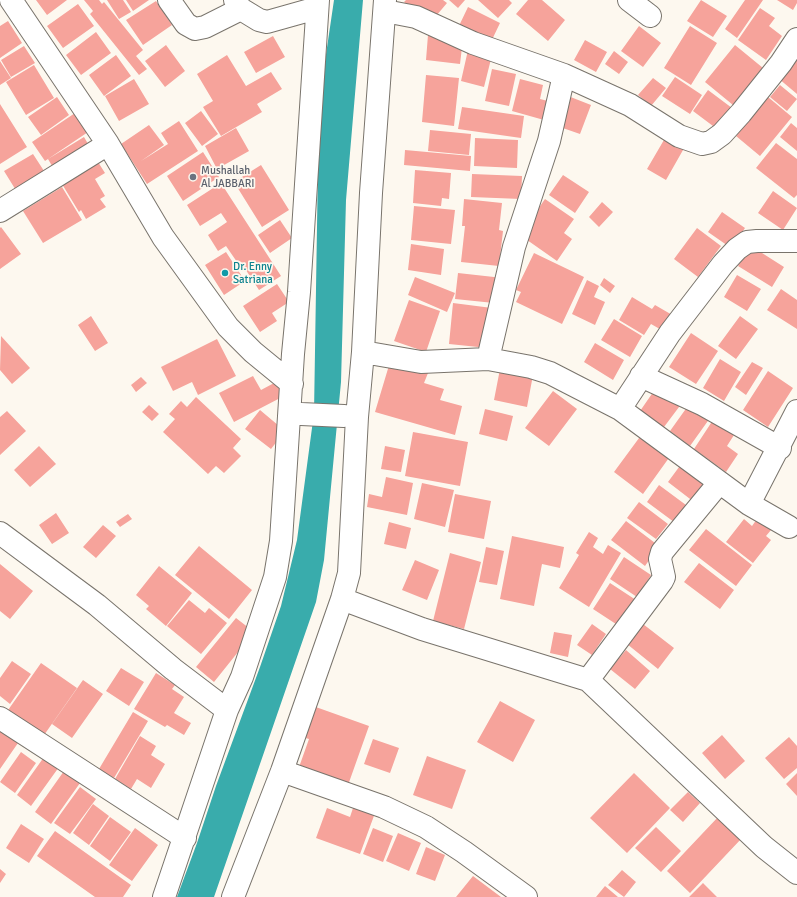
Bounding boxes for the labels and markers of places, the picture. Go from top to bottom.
place label: Mushallah Al JABBARI [201,164,255,190]
marker: Mushallah Al JABBARI [188,172,198,182]
place label: Dr. Enny Satriana [233,260,273,286]
marker: Dr. Enny Satriana [220,268,230,278]

